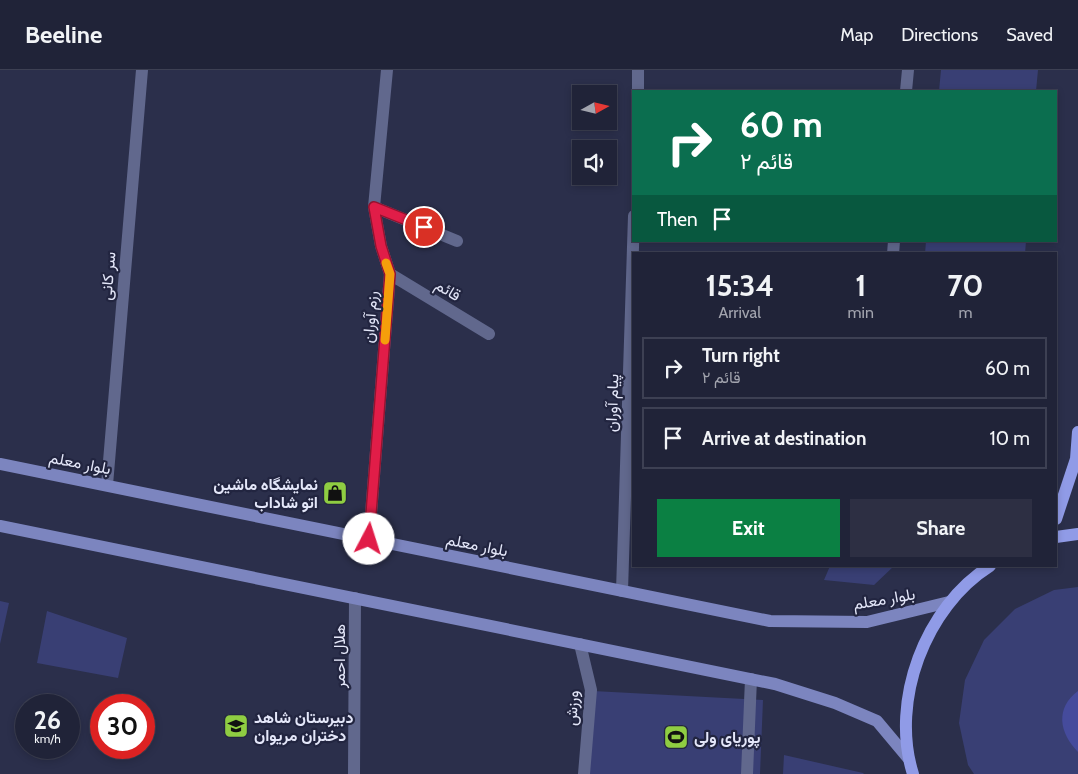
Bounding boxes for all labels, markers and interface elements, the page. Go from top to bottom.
text: Beeline [25,20,102,49]
text: Map [840,24,873,46]
text: Directions [901,24,978,46]
text: Saved [1006,24,1053,46]
north arrow [572,85,618,130]
map controls [572,85,617,185]
text: 60 m [740,103,823,146]
icon: right [657,110,722,175]
button: sound [572,140,617,185]
text: قائم ۲ [740,148,793,175]
icon: arrive [708,205,736,233]
pin [403,206,445,248]
text: Then [657,208,698,231]
icon: arrive [410,213,438,241]
street label: سر کانی [96,251,121,301]
text: 15:34 [705,267,774,304]
text: 1 [855,267,866,304]
text: 70 [947,267,984,304]
street label: قائم [431,275,464,306]
street label: رزم آوران [358,290,383,344]
text: Arrival [718,303,761,322]
text: min [848,303,874,322]
text: m [958,303,972,322]
text: Turn right [702,344,780,367]
icon: right [659,354,687,382]
text: 60 m [985,357,1030,380]
text: قائم ۲ [702,368,741,387]
street label: پیام آوران [601,373,625,433]
icon: arrive [659,424,687,452]
text: Arrive at destination [702,427,866,450]
text: 10 m [990,427,1030,450]
street label: بلوار معلم [47,448,113,479]
place label: نمایشگاه ماشین اتو شاداب [213,475,318,513]
shop icon: نمایشگاه ماشین اتو شاداب [322,480,348,506]
button: Exit [657,499,840,557]
button: Share [850,499,1032,557]
position arrow [342,512,394,564]
street label: بلوار معلم [444,530,510,561]
street label: بلوار معلم [852,584,917,615]
street label: هلال احمر [330,624,350,689]
street label: ورزش [562,690,583,726]
speed limit sign: 30 [90,694,155,759]
text: 26 [34,705,61,735]
place label: دبیرستان شاهد دختران مریوان [254,708,353,746]
school or university icon: دبیرستان شاهد دختران مریوان [223,713,249,739]
sports icon: پوریای ولی [663,724,689,750]
place label: پوریای ولی [694,728,761,749]
text: km/h [34,731,61,746]

